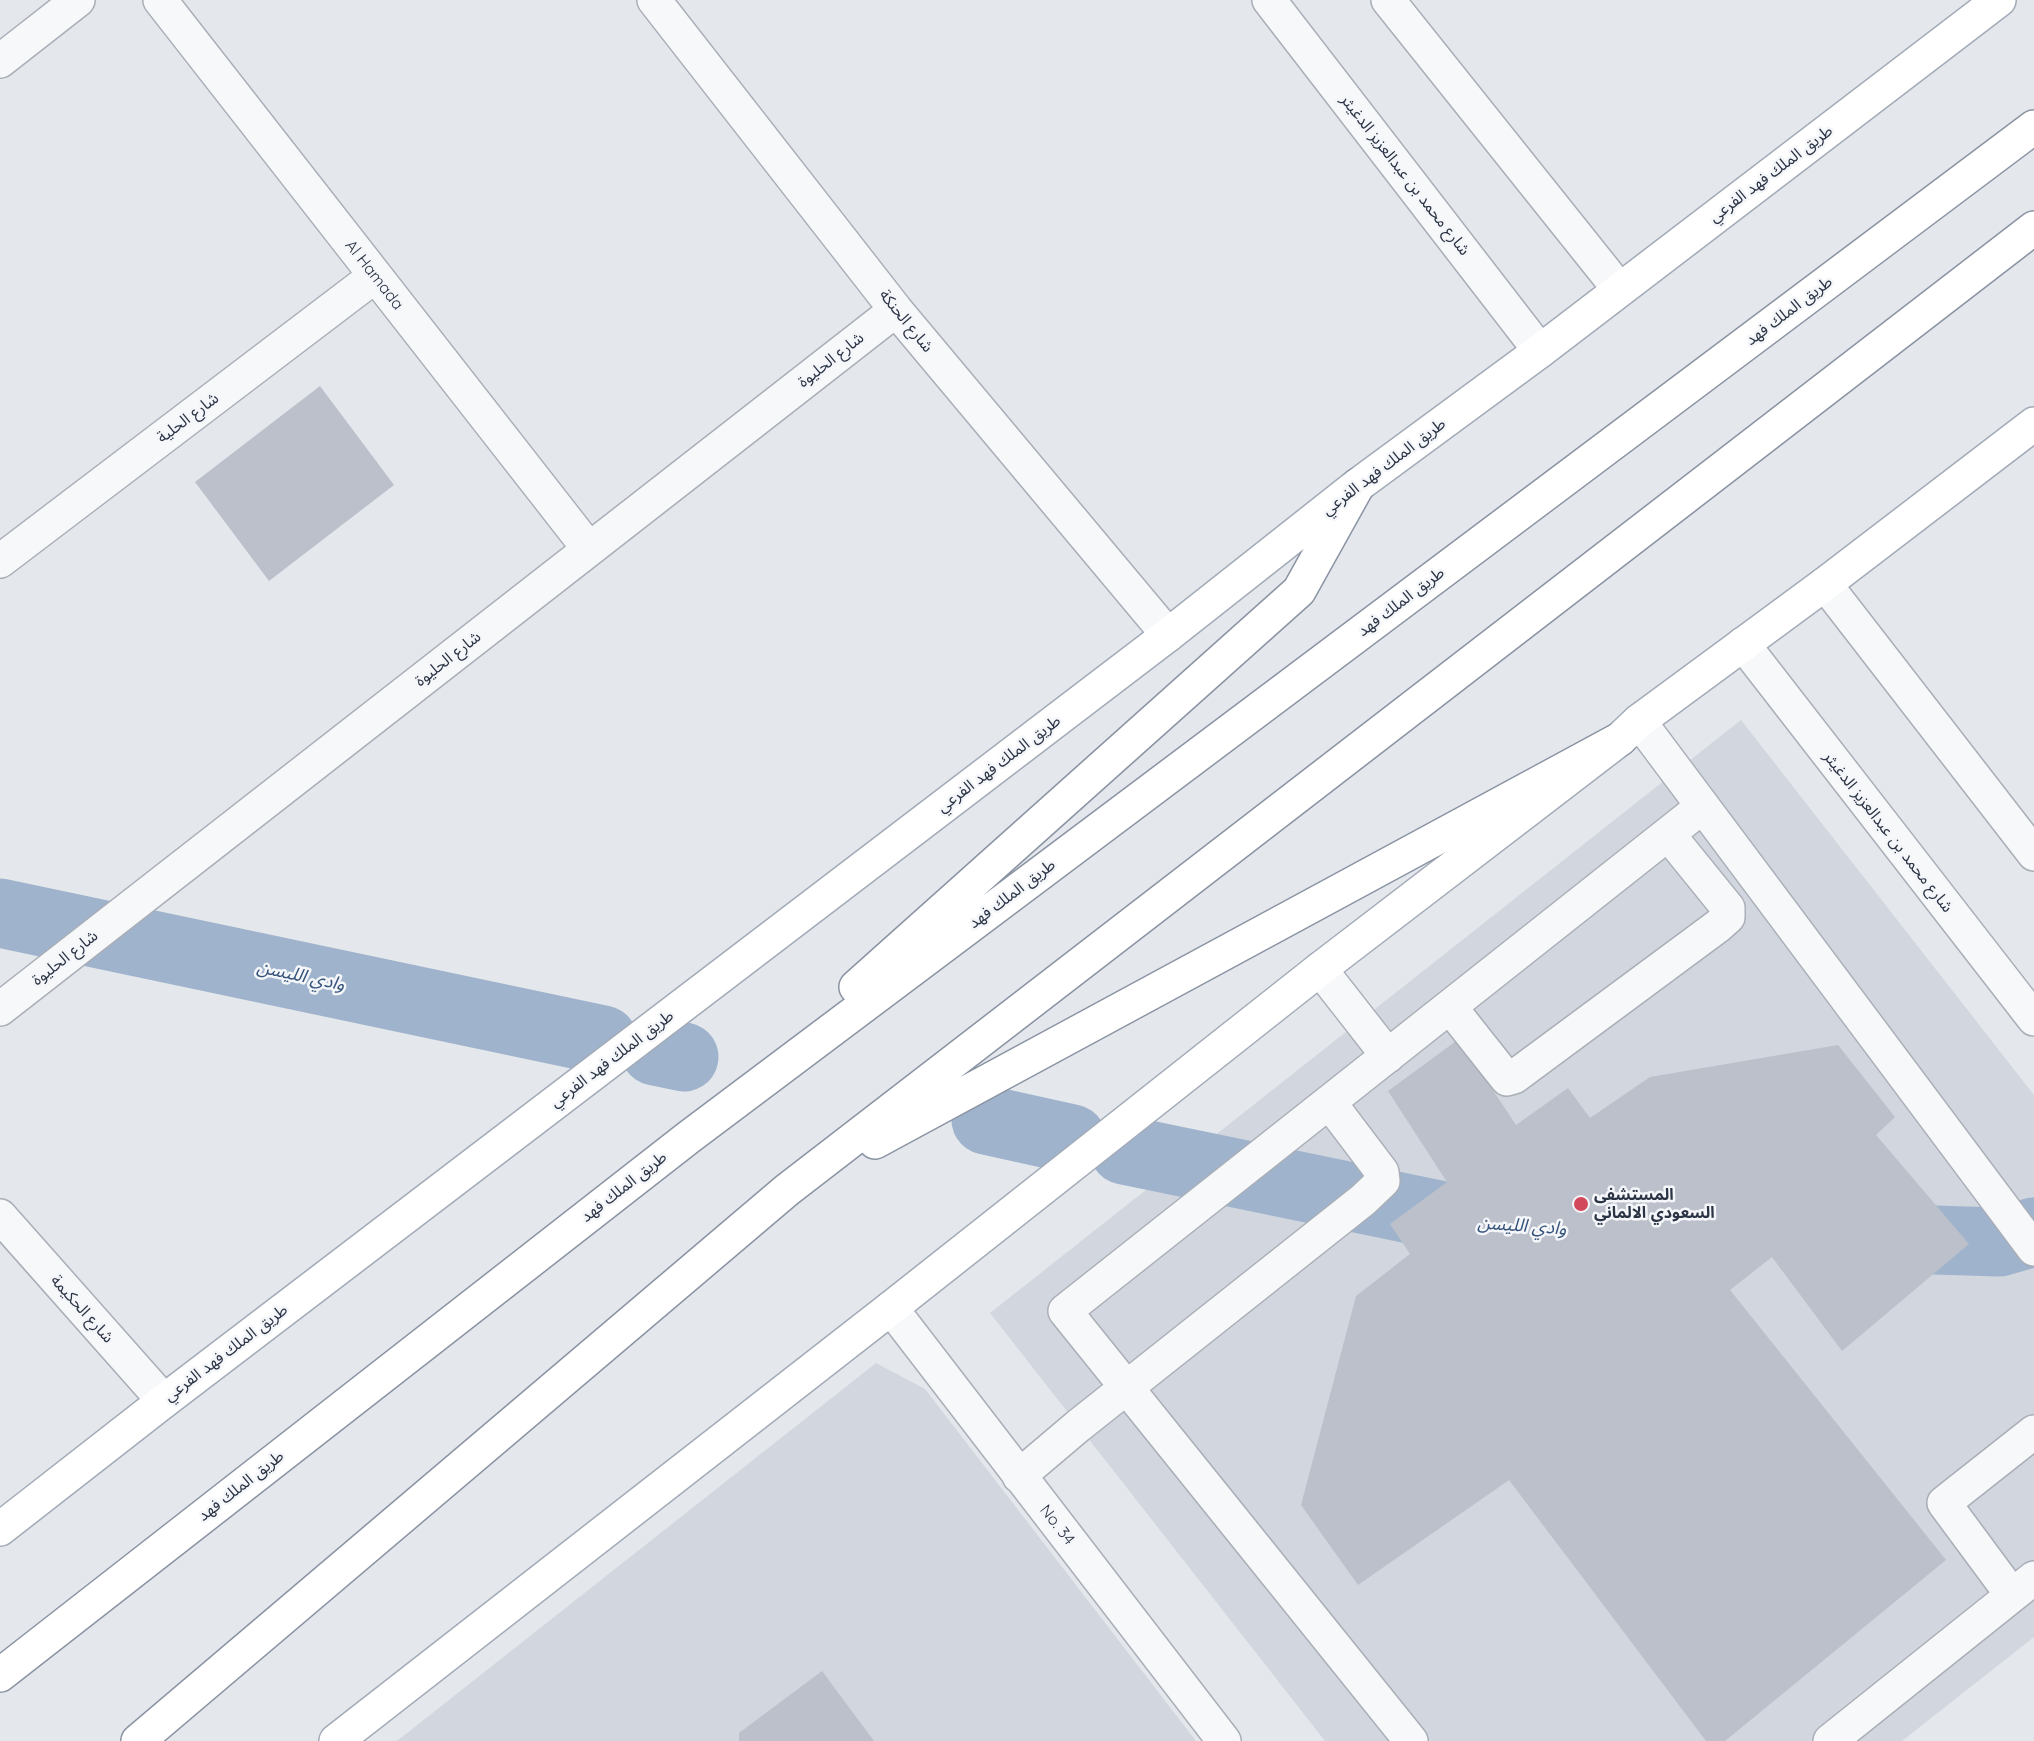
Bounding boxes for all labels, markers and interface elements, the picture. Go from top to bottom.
street label: شارع محمد بن عبدالعزيز الدغيثر [1336,91,1474,259]
street label: طريق الملك فهد الفرعي [1705,121,1837,227]
street label: Al Hamada [341,236,407,314]
street label: طريق الملك فهد [1742,272,1836,350]
street label: شارع الحنكة [875,286,937,356]
street label: شارع الحليوة [794,328,868,392]
street label: شارع الحلية [153,389,223,447]
street label: طريق الملك فهد الفرعي [1318,414,1450,520]
street label: طريق الملك فهد [1354,563,1448,641]
street label: شارع الحليوة [411,627,485,691]
street label: طريق الملك فهد الفرعي [933,711,1065,817]
street label: شارع محمد بن عبدالعزيز الدغيثر [1819,748,1957,916]
street label: طريق الملك فهد [965,855,1059,933]
street label: شارع الحليوة [28,926,102,990]
water label: وادي الليسن [255,956,347,996]
street label: طريق الملك فهد الفرعي [546,1006,678,1112]
street label: طريق الملك فهد [577,1148,671,1226]
place label: المستشفى السعودي الالماني [1594,1185,1715,1223]
marker: المستشفى السعودي الالماني [1572,1195,1590,1213]
water label: وادي الليسن [1477,1212,1567,1240]
street label: شارع الحكيمة [46,1271,118,1347]
street label: طريق الملك فهد الفرعي [160,1300,292,1406]
street label: طريق الملك فهد [194,1447,288,1525]
street label: No. 34 [1035,1501,1079,1549]

